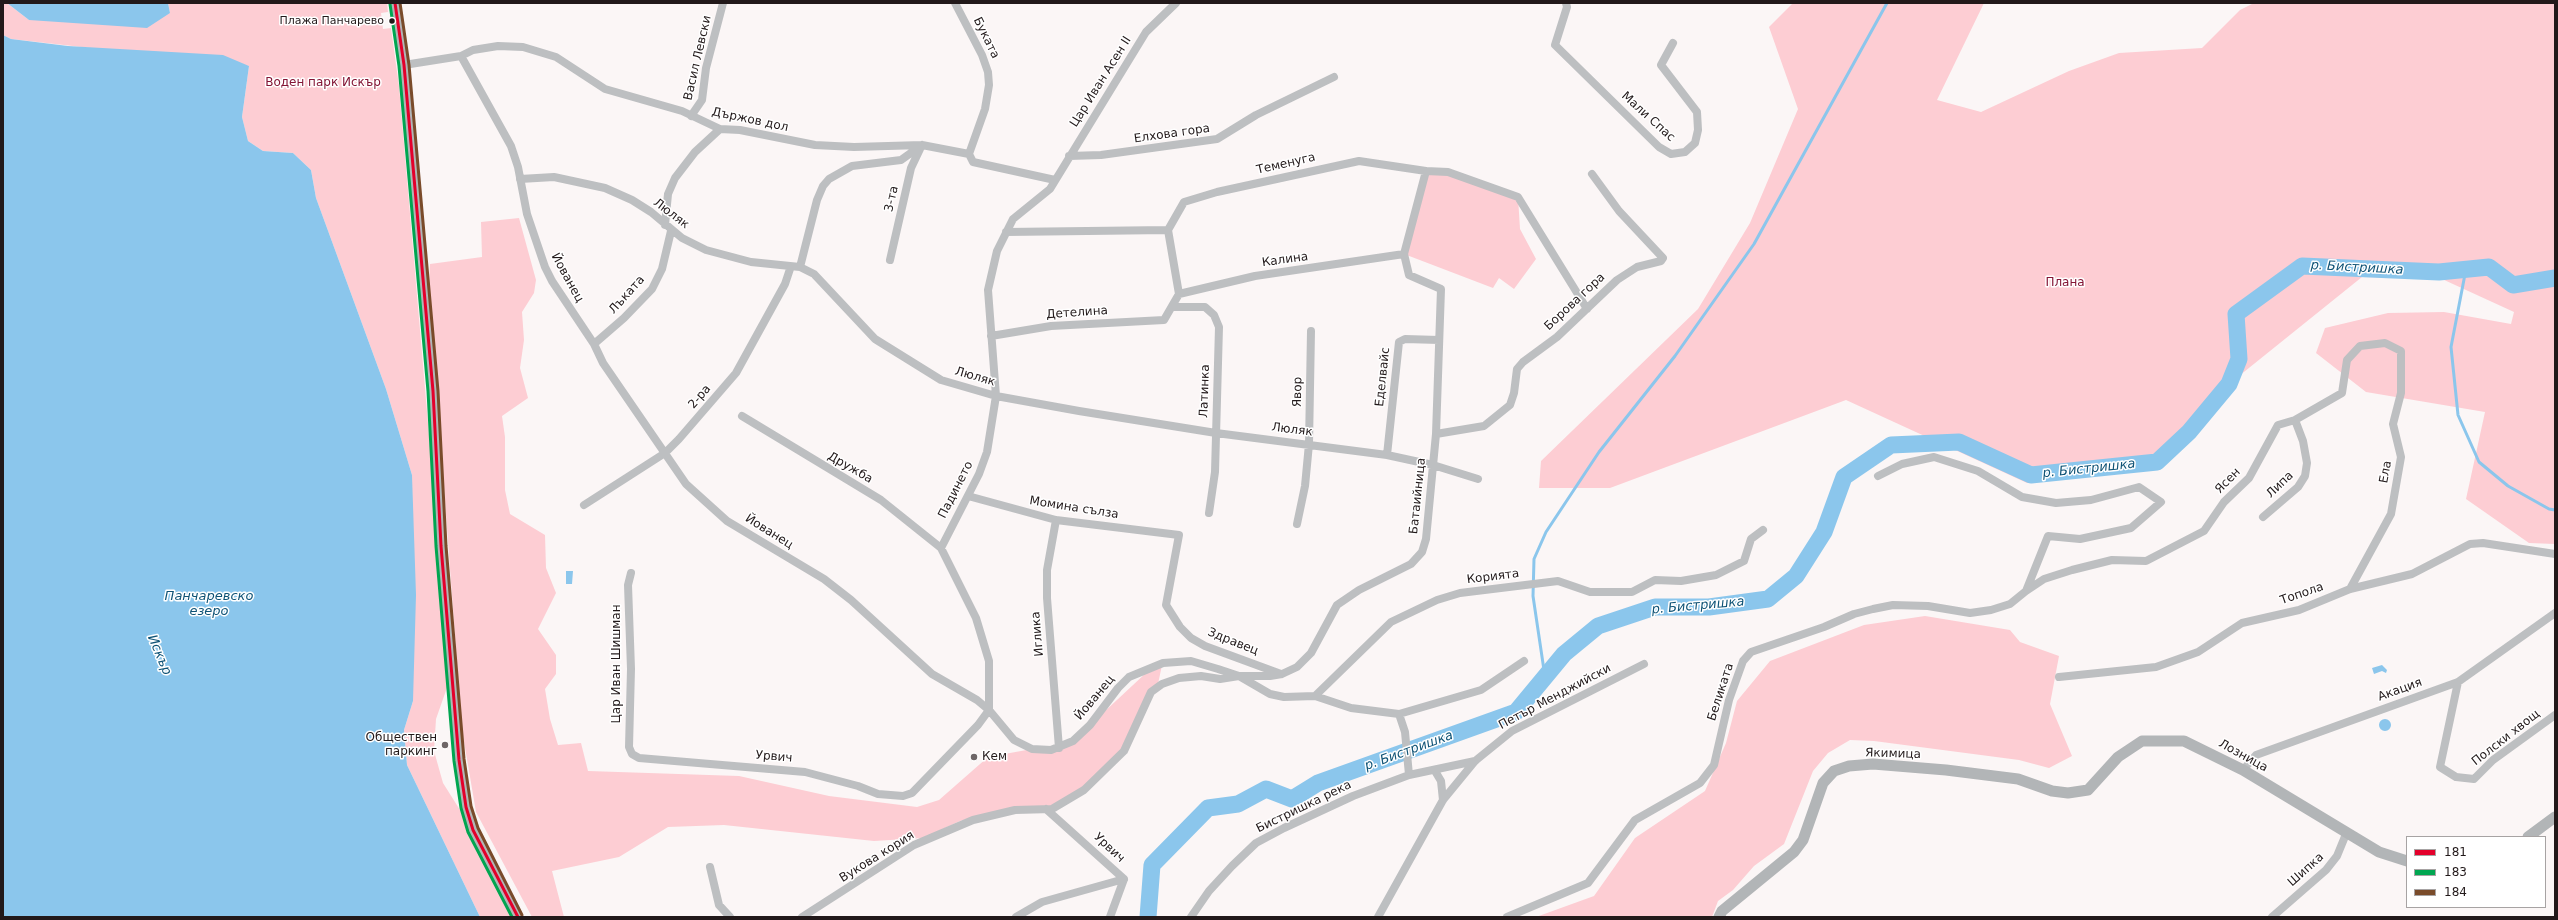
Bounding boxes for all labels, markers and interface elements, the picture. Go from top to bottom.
place label: Плажа Панчарево [279,14,384,28]
street label: Васил Левски [681,14,715,102]
street label: Буката [970,15,1002,61]
marker: Плажа Панчарево [387,16,397,26]
street label: Цар Иван Асен II [1067,34,1135,130]
park label: Воден парк Искър [265,76,381,90]
street label: Мали Спас [1618,89,1678,145]
street label: Държов дол [710,105,790,135]
street label: Елхова гора [1133,122,1211,146]
street label: Теменуга [1255,150,1317,178]
street label: 3-та [882,185,902,213]
street label: Люляк [650,196,692,232]
street label: Калина [1261,250,1309,270]
street label: Йованец [548,251,586,305]
water label: р. Бистришка [2310,258,2404,278]
street label: Борова гора [1542,270,1608,334]
street label: Лъката [606,273,648,317]
park label: Плана [2045,276,2085,290]
street label: Детелина [1046,304,1108,322]
street label: Еделвайс [1373,347,1393,407]
street label: Люляк [953,364,997,390]
street label: Латинка [1197,364,1213,418]
street label: Явор [1291,377,1305,407]
street label: 2-ра [686,382,714,412]
street label: Люляк [1271,420,1313,440]
street label: Дружба [825,449,875,487]
water label: р. Бистришка [2042,456,2136,482]
street label: Батаийница [1407,457,1429,535]
street label: Падинето [936,459,976,521]
street label: Ела [2377,460,2395,484]
street label: Ясен [2212,465,2244,497]
street label: Липа [2263,469,2297,501]
street label: Момина сълза [1028,494,1120,522]
street label: Йованец [742,512,796,552]
street label: Корията [1466,567,1520,587]
street label: Топола [2278,580,2326,608]
water label: Панчаревско езеро [165,589,253,620]
water label: р. Бистришка [1651,594,1745,618]
street label: Цар Иван Шишман [610,604,624,724]
street label: Иглика [1029,611,1047,657]
street label: Здравец [1205,625,1261,659]
water label: Искър [144,633,174,677]
street label: Петър Менджийски [1496,661,1614,733]
street label: Беликата [1705,661,1737,723]
street label: Йованец [1072,673,1118,723]
street label: Акация [2376,675,2424,705]
street label: Полски хвощ [2469,707,2543,769]
water label: р. Бистришка [1363,728,1455,774]
place label: Обществен паркинг [366,731,437,759]
street label: Лозница [2216,737,2270,775]
marker: Обществен паркинг [440,740,450,750]
street label: Якимица [1865,746,1921,762]
street label: Урвич [755,748,793,766]
place label: Кем [982,750,1007,764]
marker: Кем [969,752,979,762]
street label: Бистришка река [1254,778,1354,836]
street label: Вукова кория [837,828,917,886]
street label: Урвич [1091,830,1127,866]
legend [2406,836,2546,908]
text: 181 [2444,845,2467,859]
street label: Шипка [2285,850,2327,890]
text: 183 [2444,865,2467,879]
text: 184 [2444,885,2467,899]

